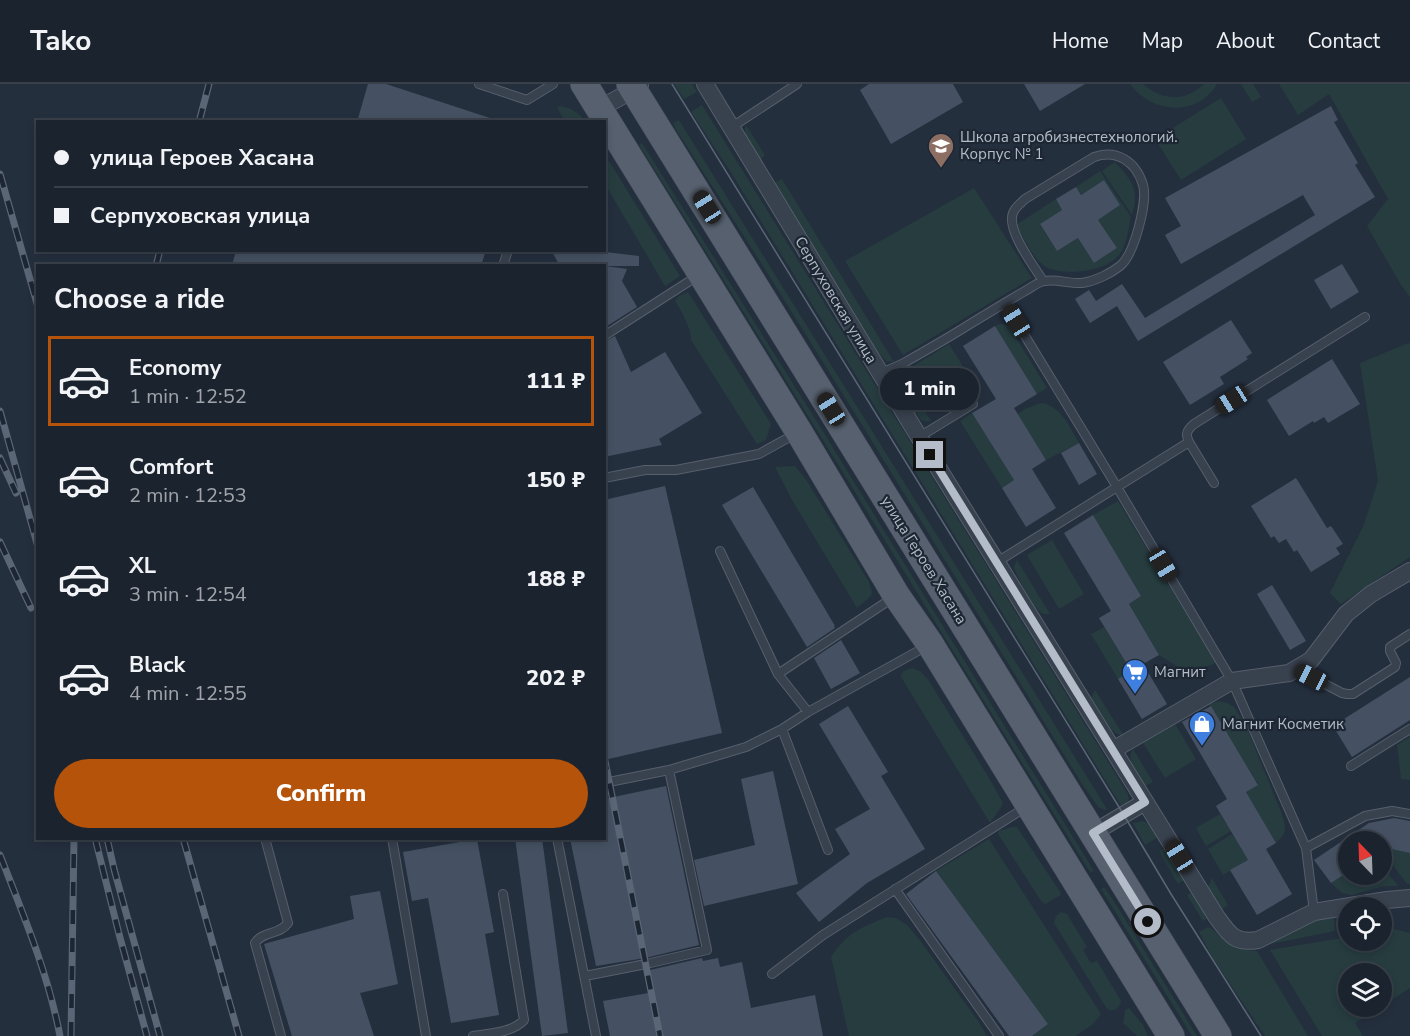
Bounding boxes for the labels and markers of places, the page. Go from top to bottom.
place label: Школа агробизнестехнологий. Корпус № 1 [960,127,1178,164]
school or university icon: Школа агробизнестехнологий. Корпус № 1 [926,131,956,169]
supermarket icon: Магнит [1120,657,1150,695]
place label: Магнит [1154,662,1206,682]
shop icon: Магнит Косметик [1187,709,1217,747]
place label: Магнит Косметик [1222,714,1344,734]

